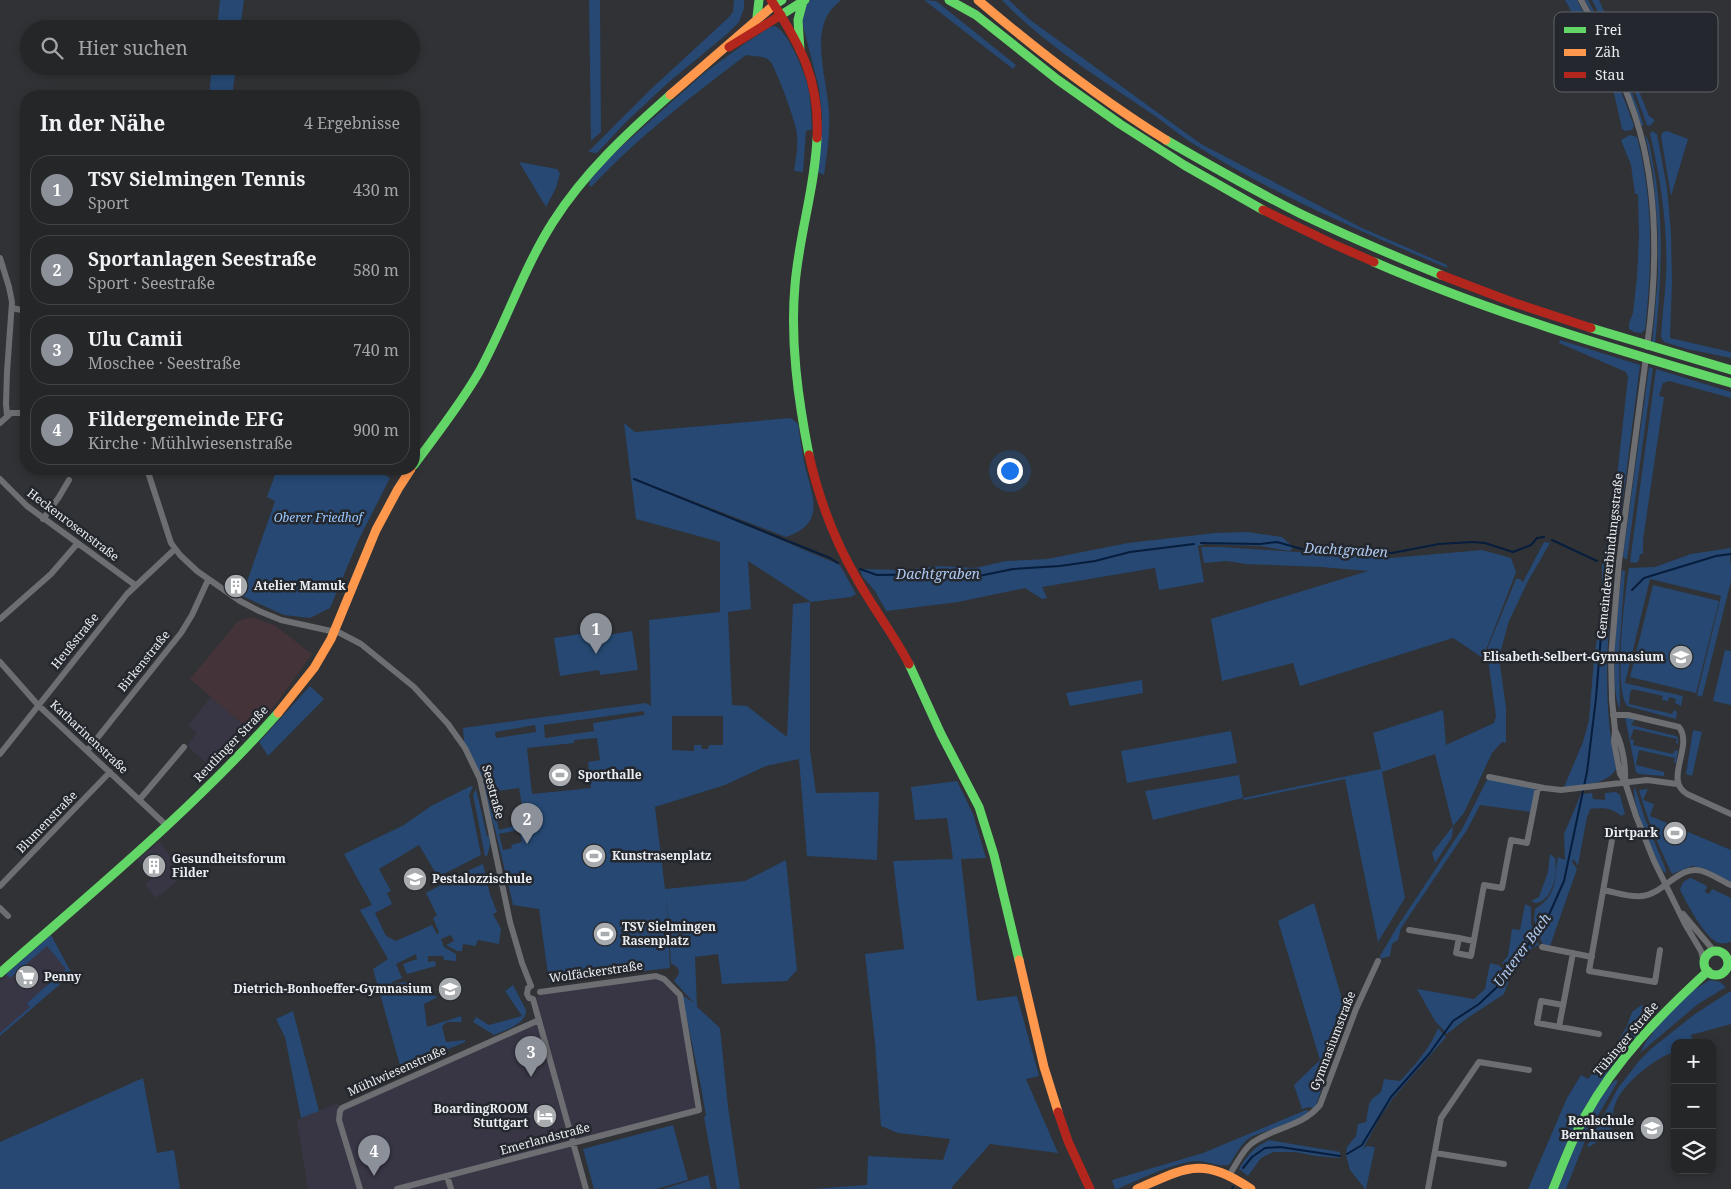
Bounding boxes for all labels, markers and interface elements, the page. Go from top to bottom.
legend [1554,12,1718,92]
search box [20,20,420,75]
text: Frei [1595,20,1622,39]
icon: search [38,34,66,62]
text: Hier suchen [78,35,188,61]
text: Zäh [1595,42,1620,61]
text: Stau [1595,65,1624,84]
text: In der Nähe [40,109,165,137]
text: 4 Ergebnisse [304,112,400,134]
text: TSV Sielmingen Tennis [88,166,305,192]
text: 1 [52,179,62,201]
text: 430 m [353,179,399,201]
text: Sport [88,192,129,214]
text: Sportanlagen Seestraße [88,246,317,272]
text: 2 [52,259,62,281]
text: 580 m [353,259,399,281]
text: Sport · Seestraße [88,272,215,294]
text: Ulu Camii [88,326,183,352]
text: 3 [52,339,62,361]
text: 740 m [353,339,399,361]
text: Moschee · Seestraße [88,352,241,374]
text: Fildergemeinde EFG [88,406,284,432]
text: 4 [52,419,62,441]
text: 900 m [353,419,399,441]
text: Kirche · Mühlwiesenstraße [88,432,293,454]
your location [997,458,1023,484]
street label: Gemeindeverbindungsstraße [1592,472,1627,640]
street label: Heckenrosenstraße [24,484,123,565]
park label: Oberer Friedhof [274,509,365,526]
water label: Dachtgraben [1303,538,1389,561]
water label: Dachtgraben [895,564,981,583]
building icon: Atelier Mamuk [223,573,249,599]
place label: Atelier Mamuk [254,577,346,594]
street label: Heußstraße [47,609,102,672]
pin: 1 [580,613,612,654]
street label: Birkenstraße [114,626,174,695]
school or university icon: Elisabeth-Selbert-Gymnasium [1668,644,1694,670]
place label: Elisabeth-Selbert-Gymnasium [1483,648,1664,665]
street label: Katharinenstraße [47,696,132,777]
street label: Reutlinger Straße [190,702,272,786]
sports icon: Sporthalle [547,762,573,788]
street label: Seestraße [478,763,509,821]
place label: Sporthalle [578,766,642,783]
street label: Blumenstraße [13,787,81,857]
pin: 2 [511,803,543,844]
sports icon: Dirtpark [1662,820,1688,846]
place label: Dirtpark [1605,824,1658,841]
sports icon: Kunstrasenplatz [581,843,607,869]
place label: Kunstrasenplatz [612,847,711,864]
place label: Gesundheitsforum Filder [172,850,286,881]
building icon: Gesundheitsforum Filder [141,853,167,879]
school or university icon: Pestalozzischule [402,866,428,892]
place label: Pestalozzischule [432,870,532,887]
water label: Unterer Bach [1488,909,1555,990]
place label: TSV Sielmingen Rasenplatz [622,918,716,949]
sports icon: TSV Sielmingen Rasenplatz [592,921,618,947]
street label: Wolfäckerstraße [548,957,644,986]
supermarket icon: Penny [14,964,40,990]
place label: Penny [44,968,81,985]
school or university icon: Dietrich-Bonhoeffer-Gymnasium [437,976,463,1002]
place label: Dietrich-Bonhoeffer-Gymnasium [234,980,432,997]
street label: Gymnasiumstraße [1306,989,1359,1093]
street label: Tübinger Straße [1589,998,1662,1080]
pin: 3 [515,1036,547,1077]
map controls [1671,1039,1716,1174]
button: + [1671,1039,1716,1084]
street label: Mühlwiesenstraße [345,1041,449,1100]
button: − [1671,1084,1716,1129]
place label: BoardingROOM Stuttgart [434,1100,529,1131]
hotel icon: BoardingROOM Stuttgart [532,1103,558,1129]
place label: Realschule Bernhausen [1561,1112,1634,1143]
school or university icon: Realschule Bernhausen [1639,1115,1665,1141]
street label: Emerlandstraße [498,1118,592,1159]
button: layers [1671,1129,1716,1174]
pin: 4 [358,1135,390,1176]

